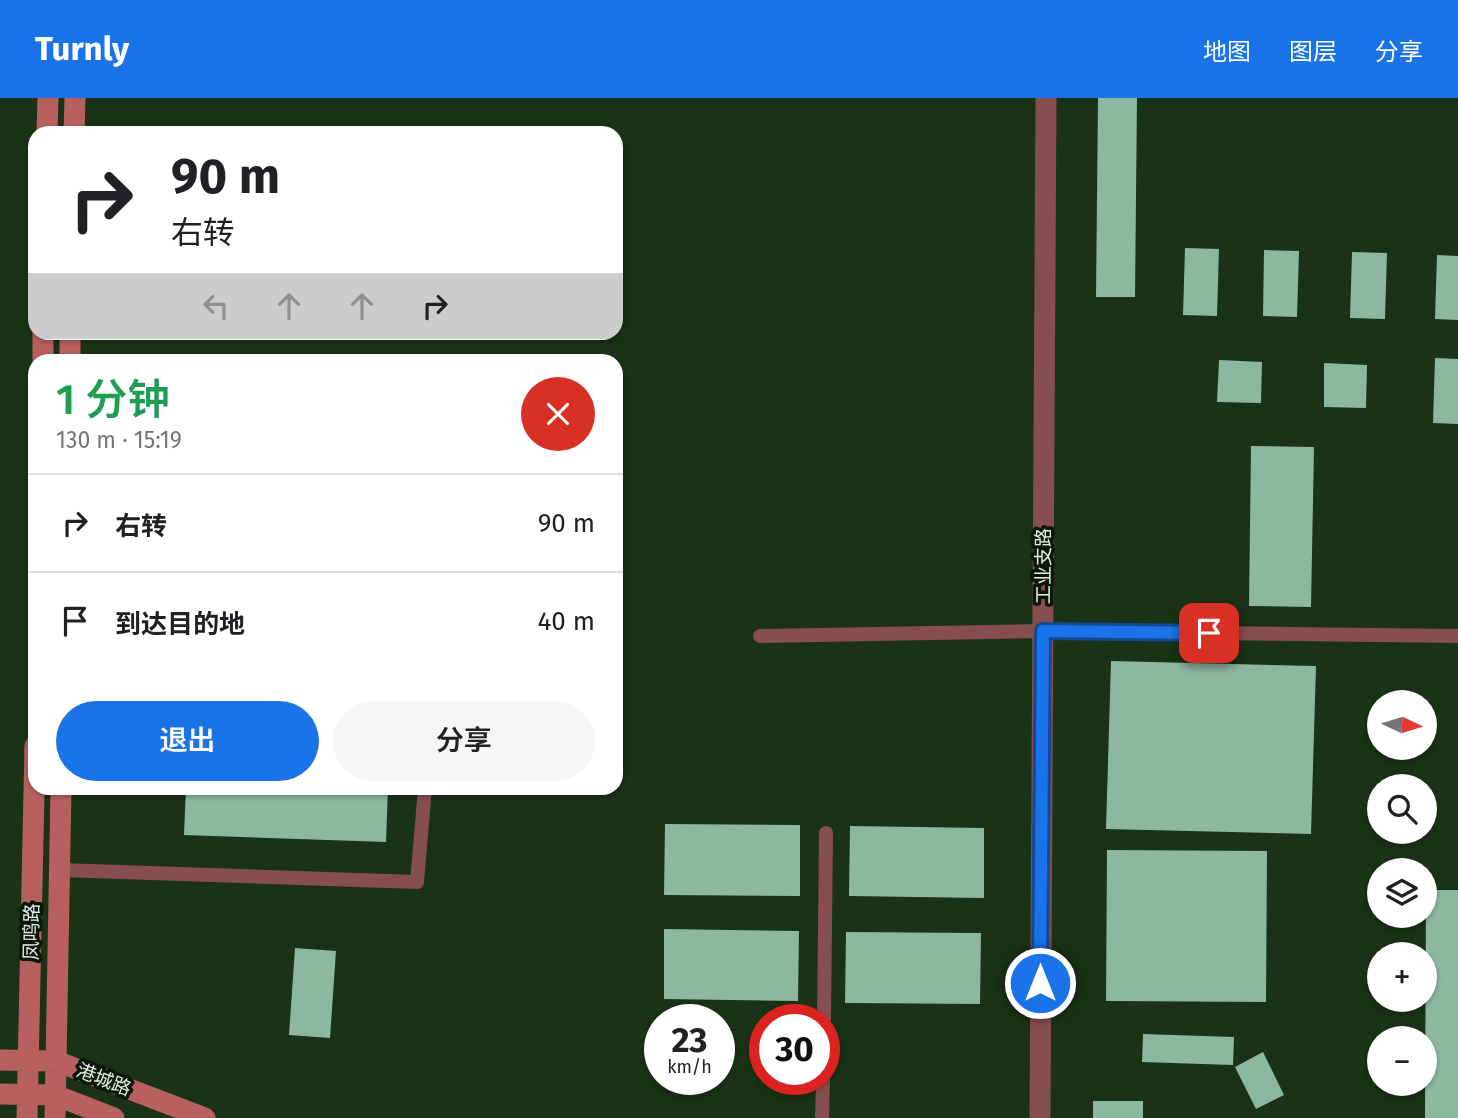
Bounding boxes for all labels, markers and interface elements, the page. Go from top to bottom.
text: Turnly [35,29,129,69]
text: 地图 [1203,38,1251,66]
text: 图层 [1289,38,1337,66]
text: 分享 [1375,38,1423,66]
text: 90 m [171,147,280,206]
icon: right [56,154,147,245]
text: 右转 [171,214,235,252]
icon: left [197,287,235,325]
icon: ahead [270,287,308,325]
icon: ahead [343,287,381,325]
icon: right [416,287,454,325]
text: 1 分钟 [56,375,169,425]
button: close [521,377,595,451]
text: 130 m · 15:19 [56,426,182,454]
icon: right [56,504,94,542]
text: 90 m [538,508,595,539]
text: 右转 [115,511,167,542]
street label: 工业支路 [1032,528,1055,604]
icon: arrive [56,602,94,640]
pin [1179,603,1239,663]
text: 40 m [537,606,595,637]
text: 到达目的地 [115,609,245,640]
icon: arrive [1190,614,1228,652]
north arrow [1367,690,1437,760]
map controls [1367,690,1437,1096]
button: 退出 [56,701,319,781]
button: 分享 [333,701,595,781]
button: search [1367,774,1437,844]
button: layers [1367,858,1437,928]
street label: 凤鸣路 [20,903,43,961]
button: + [1367,942,1437,1012]
position arrow [1003,946,1077,1020]
speed limit sign: 30 [749,1004,840,1095]
text: 23 [671,1019,708,1061]
button: − [1367,1026,1437,1096]
text: km/h [667,1056,712,1078]
street label: 港城路 [73,1059,135,1100]

